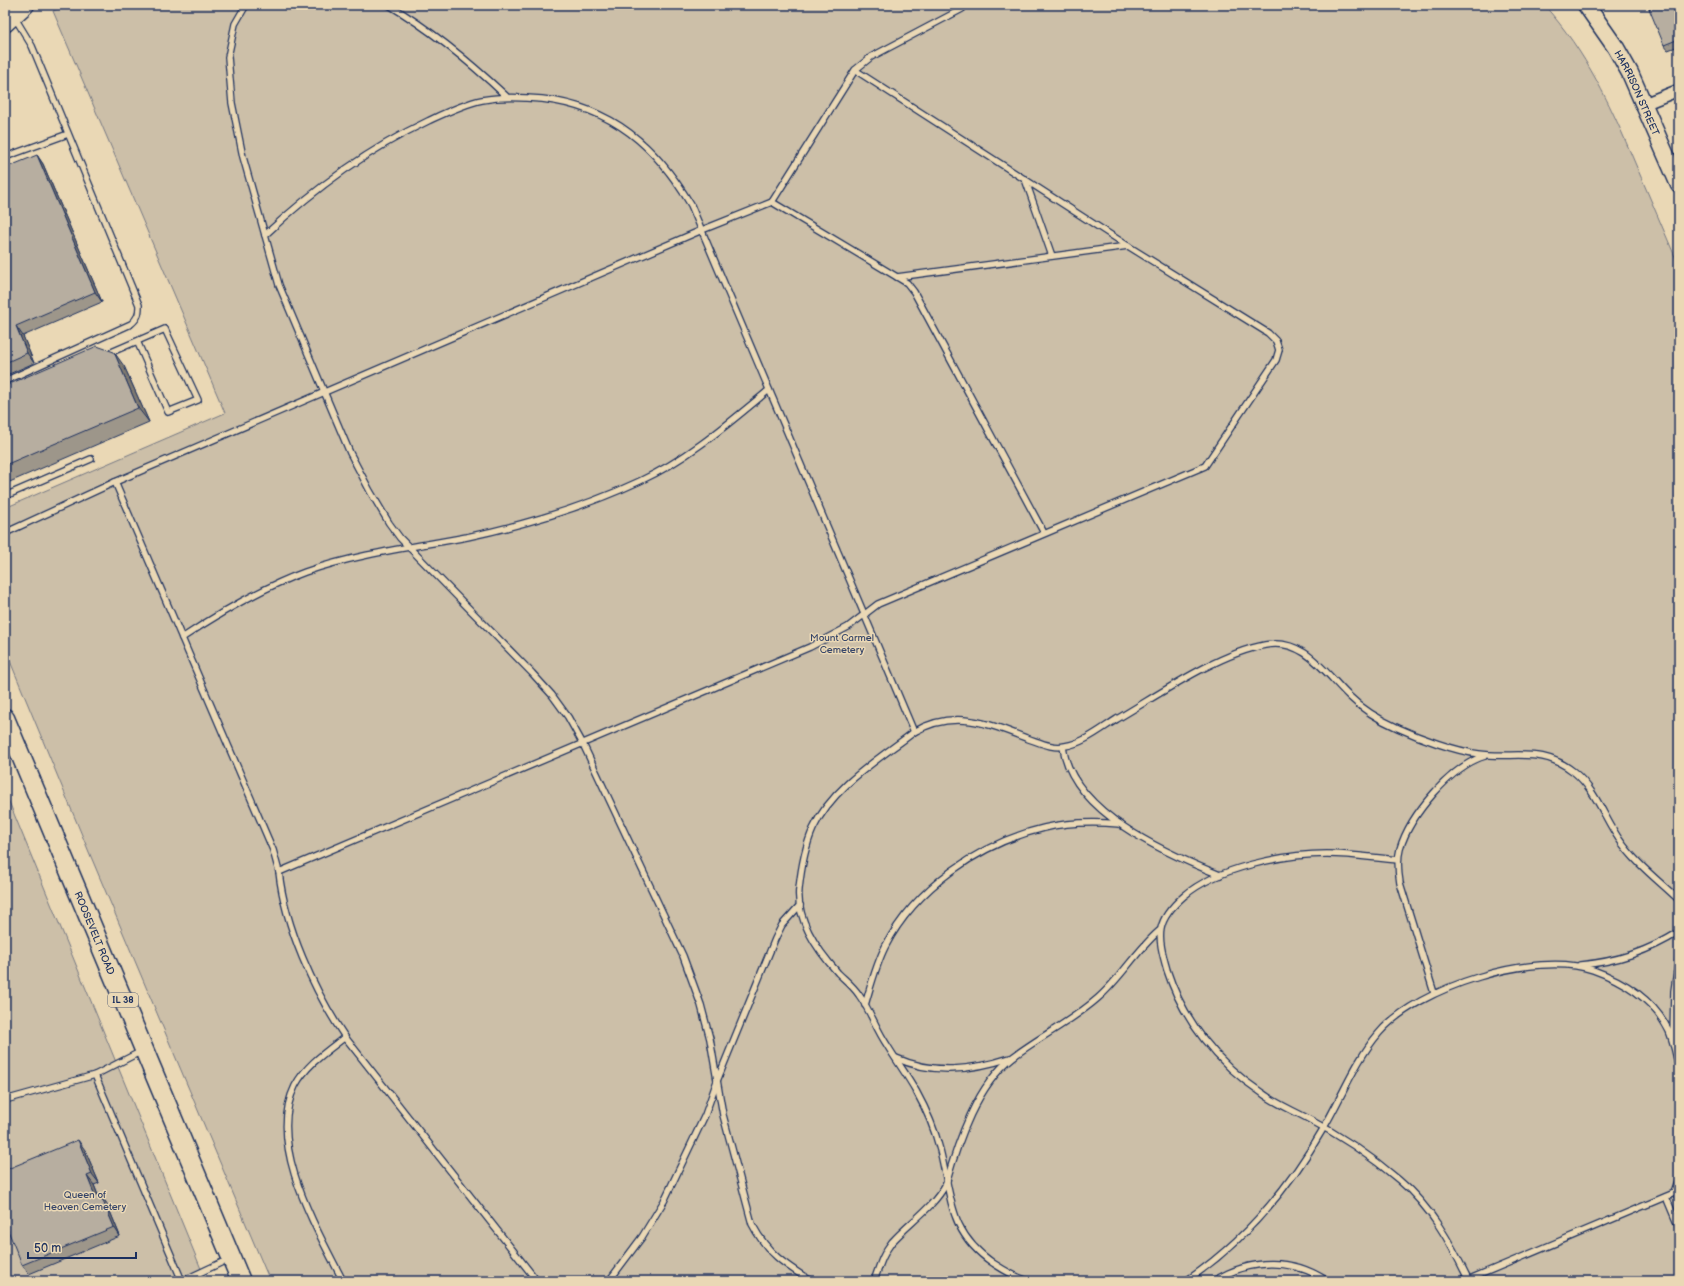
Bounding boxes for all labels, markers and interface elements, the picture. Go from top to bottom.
street label: HARRISON STREET [1611,48,1662,137]
park label: Mount Carmel Cemetery [810,632,874,656]
street label: ROOSEVELT ROAD [71,890,117,977]
road number: IL 38 [108,993,138,1007]
park label: Queen of Heaven Cemetery [44,1189,127,1213]
scale bar [28,1234,136,1260]
text: 50 m [34,1241,61,1256]

